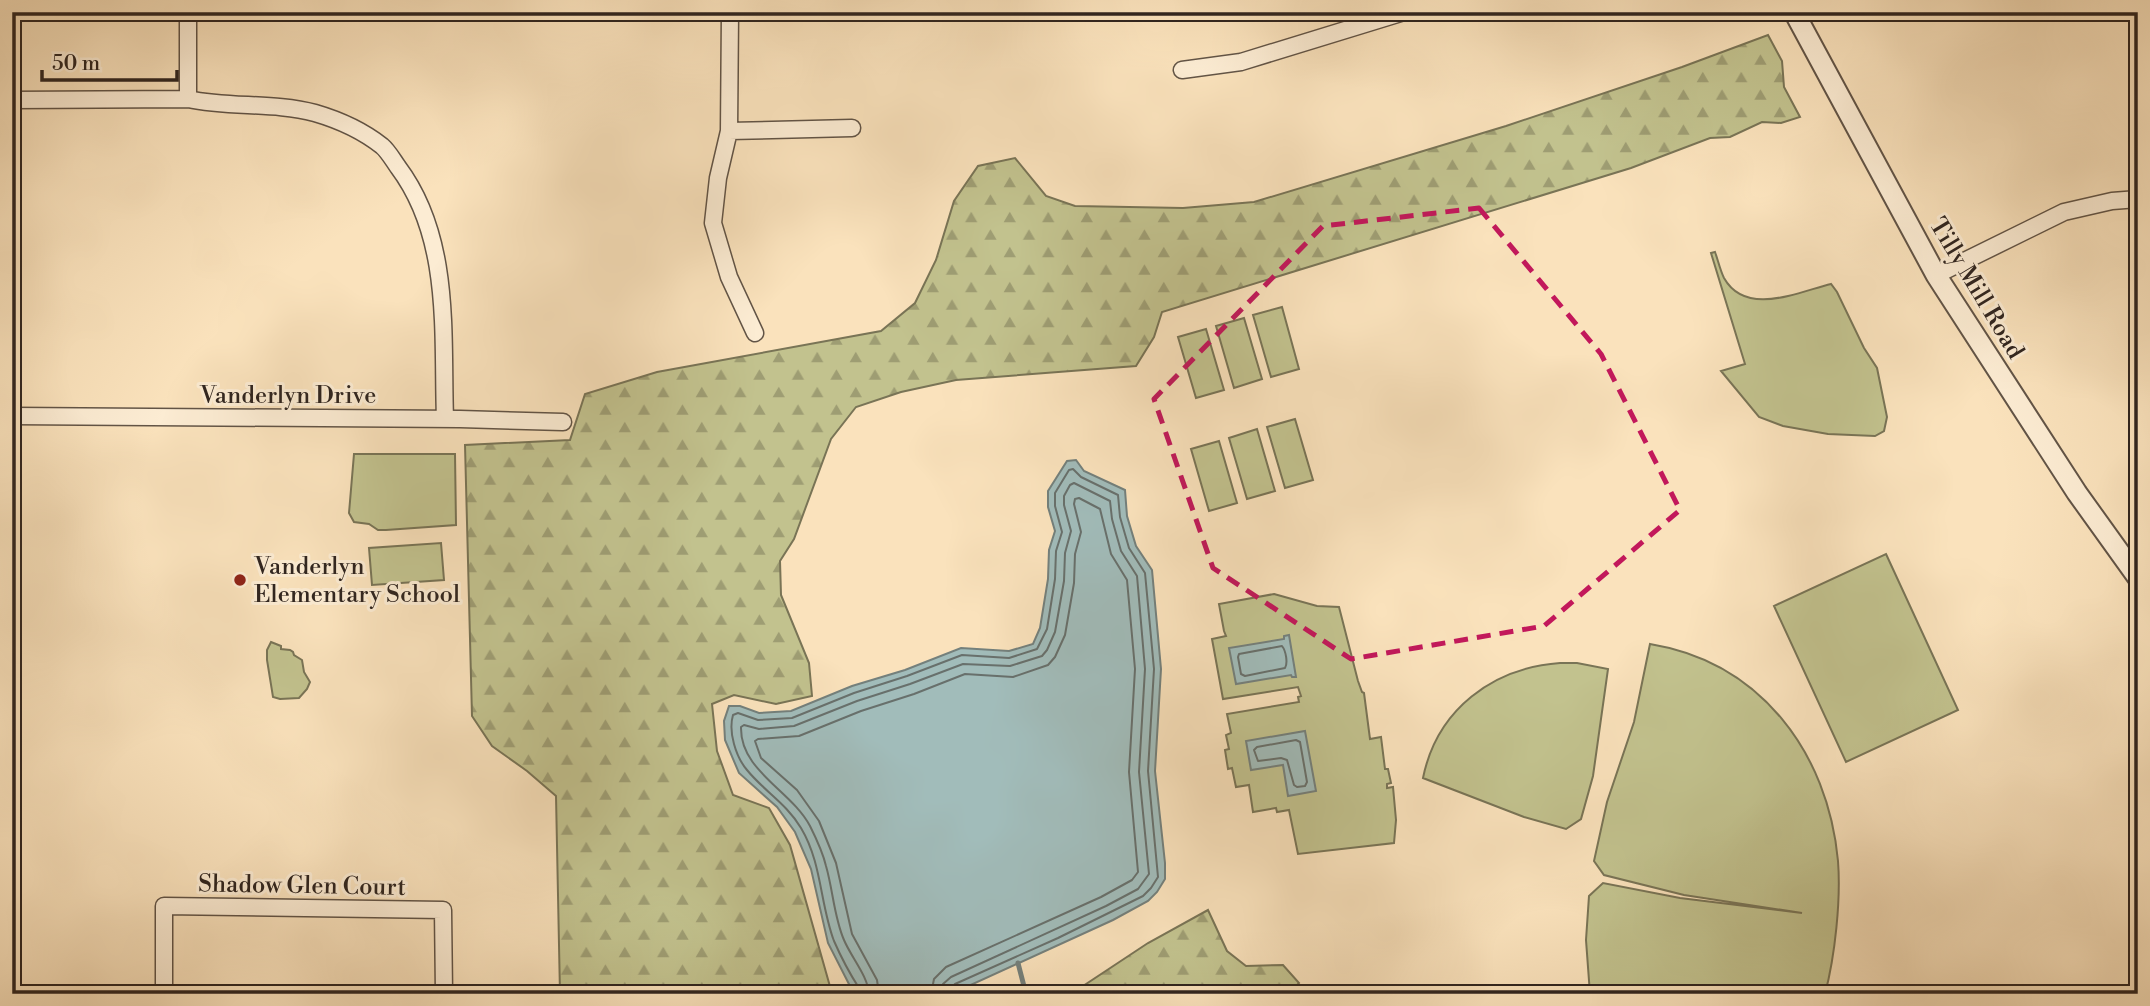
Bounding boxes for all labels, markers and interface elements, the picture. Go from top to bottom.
scale bar [42,38,177,82]
text: 50 m [52,51,100,77]
street label: Tilly Mill Road [1922,212,2030,365]
street label: Vanderlyn Drive [199,381,376,411]
place label: Vanderlyn Elementary School [253,552,460,610]
marker: Vanderlyn Elementary School [232,572,248,588]
street label: Shadow Glen Court [198,869,407,903]

